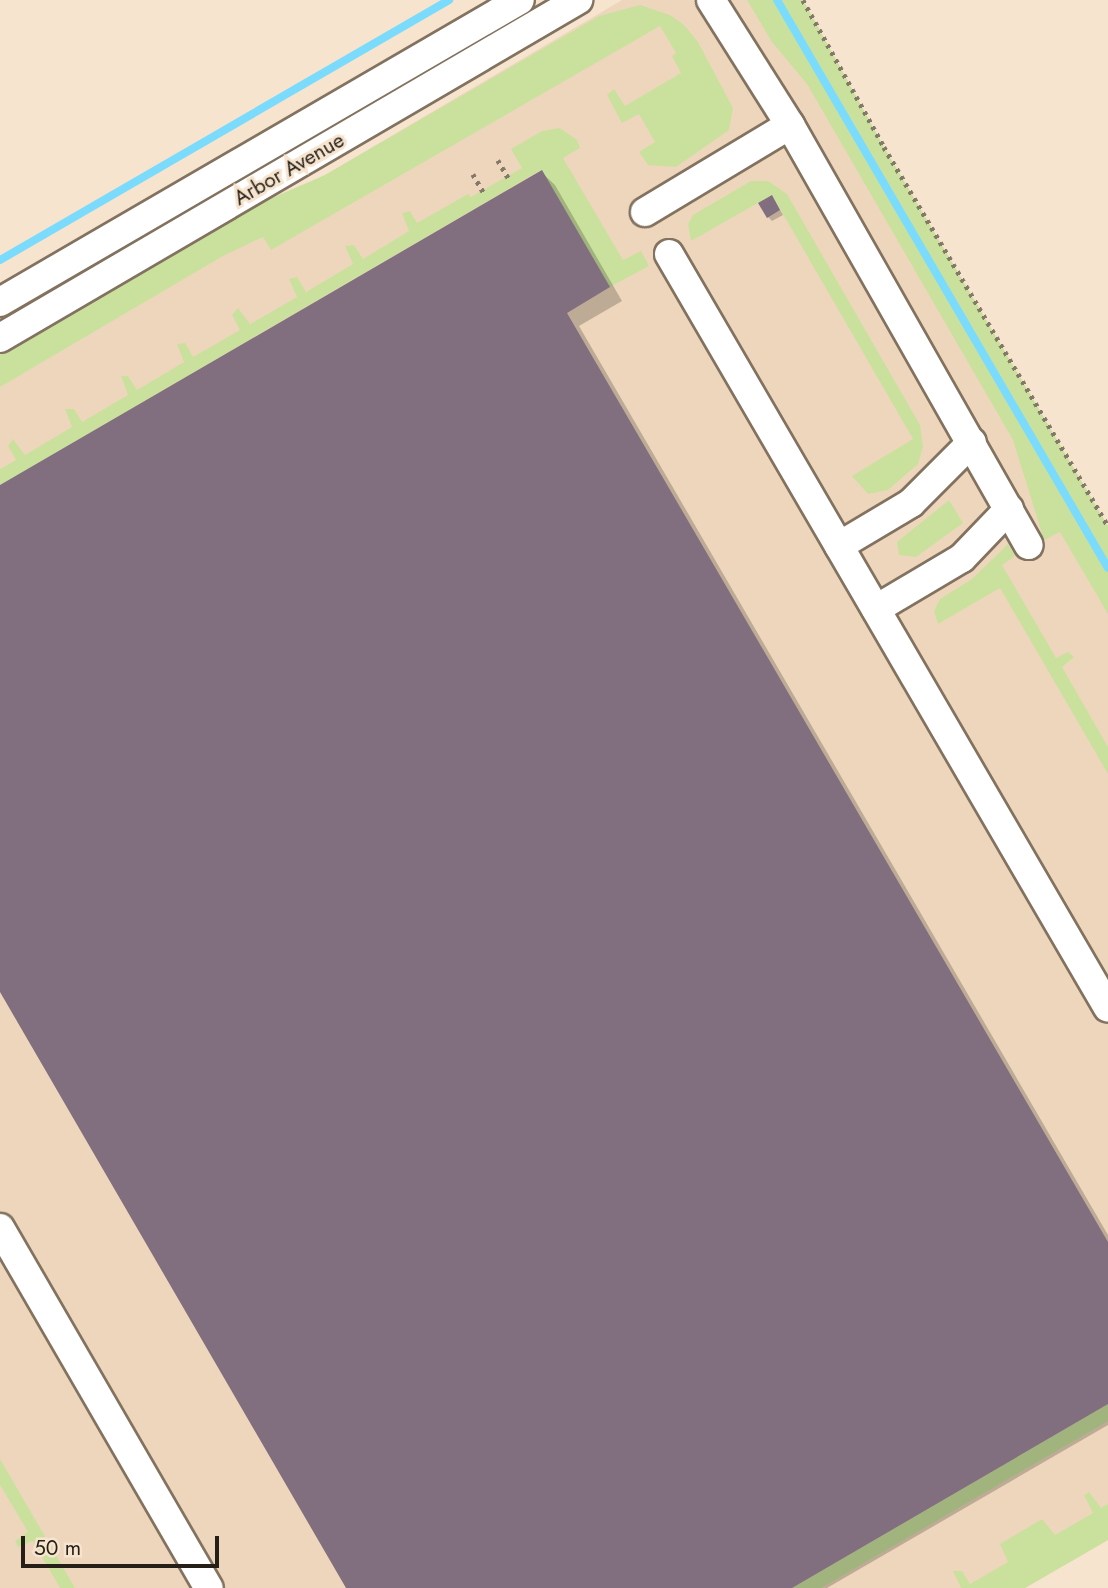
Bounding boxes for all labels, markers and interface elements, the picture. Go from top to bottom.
street label: Arbor Avenue [229,127,349,211]
scale bar [24,1522,222,1566]
text: 50 m [34,1533,81,1563]

